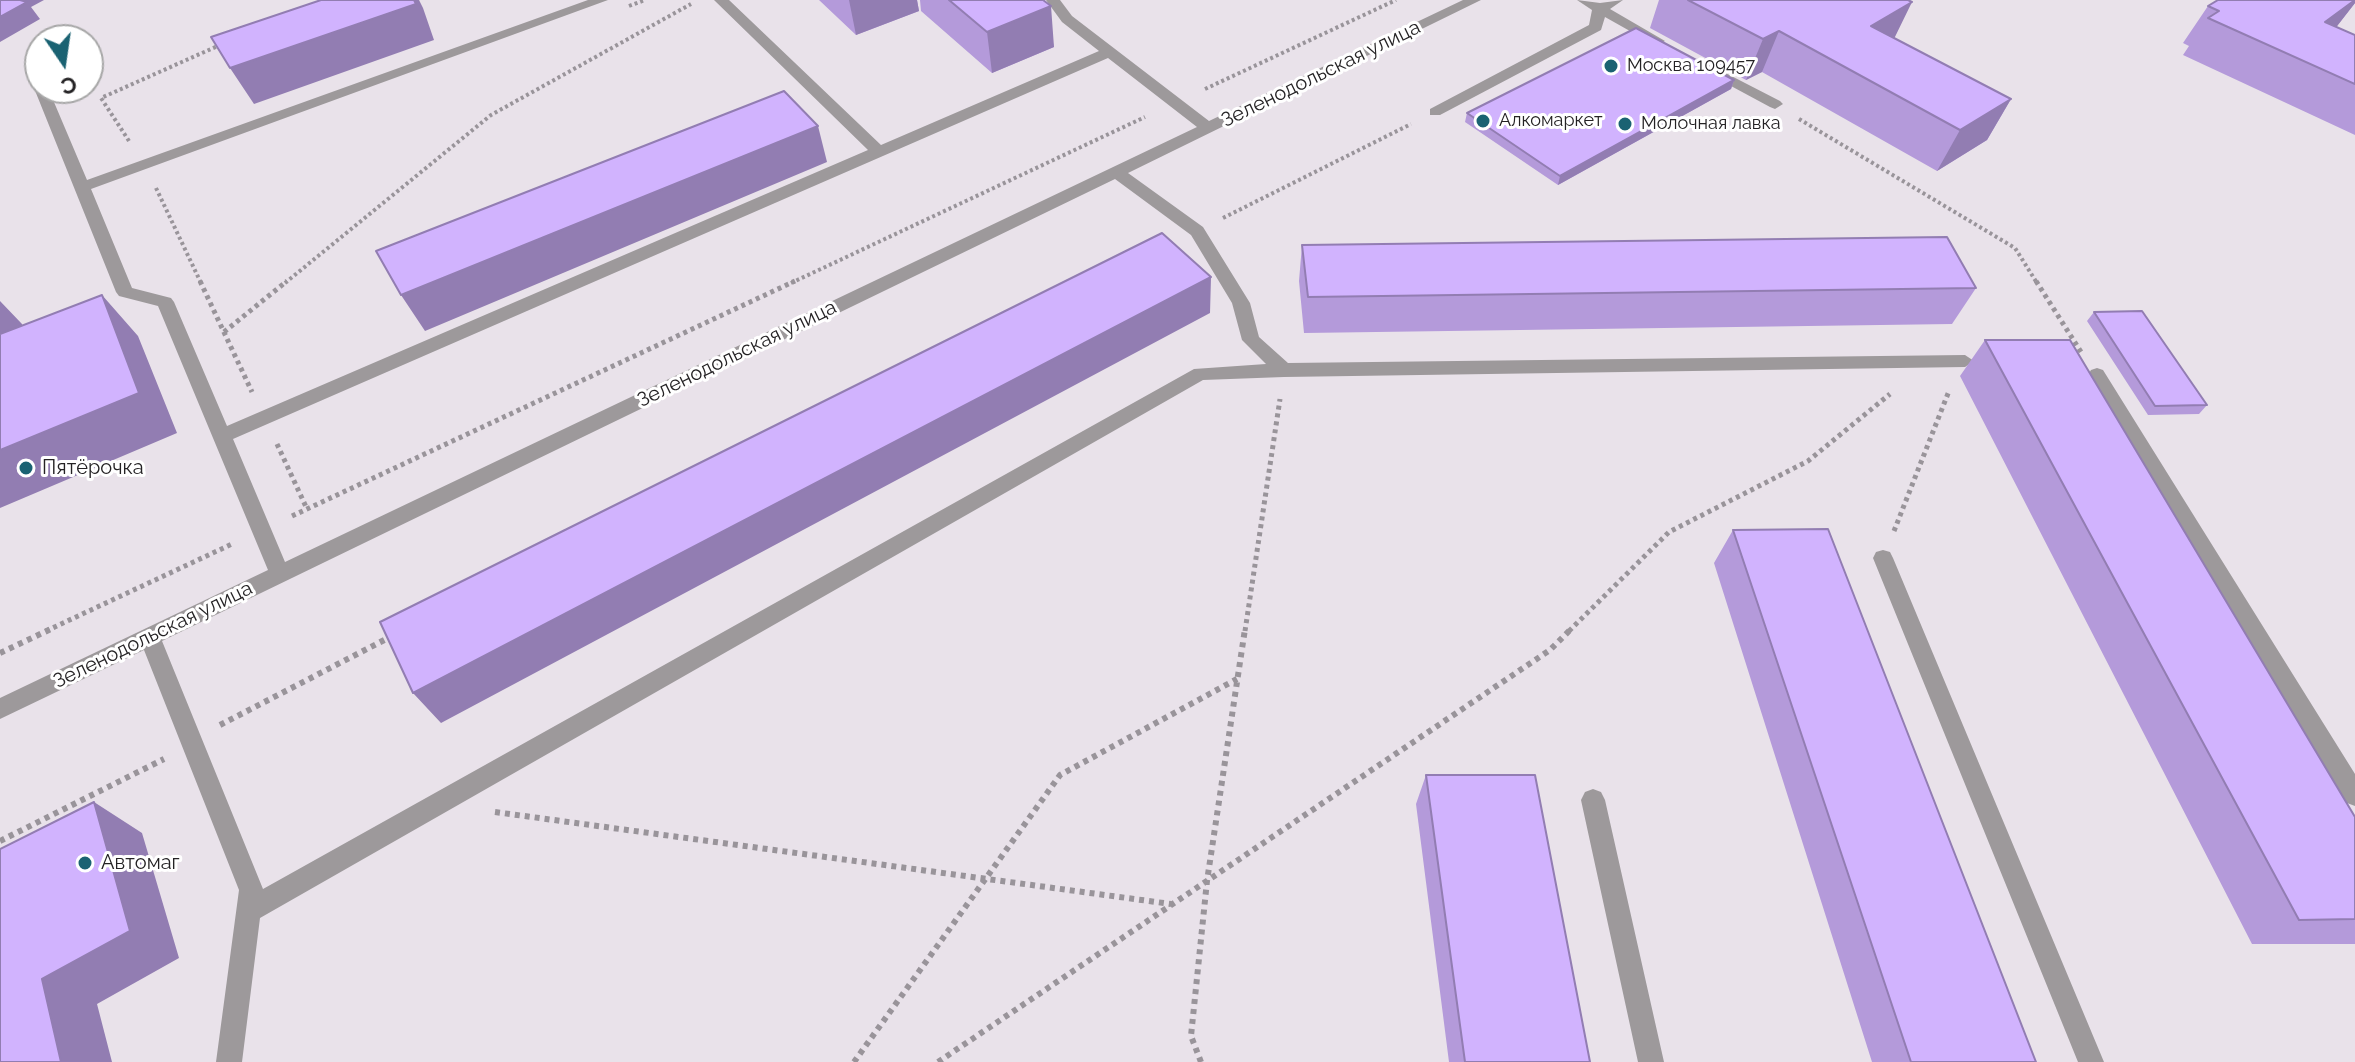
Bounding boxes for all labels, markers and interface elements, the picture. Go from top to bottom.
street label: Зеленодольская улица [1218,15,1424,133]
north arrow [24,24,104,104]
place label: Москва 109457 [1627,55,1755,77]
marker: Москва 109457 [1602,57,1620,75]
text: С [59,71,79,100]
place label: Алкомаркет [1499,110,1603,132]
marker: Алкомаркет [1474,112,1492,130]
place label: Молочная лавка [1641,113,1781,135]
marker: Молочная лавка [1616,115,1634,133]
street label: Зеленодольская улица [634,295,840,413]
place label: Пятёрочка [42,456,144,480]
marker: Пятёрочка [17,459,35,477]
street label: Зеленодольская улица [50,576,256,694]
place label: Автомаг [101,851,180,875]
marker: Автомаг [76,854,94,872]

